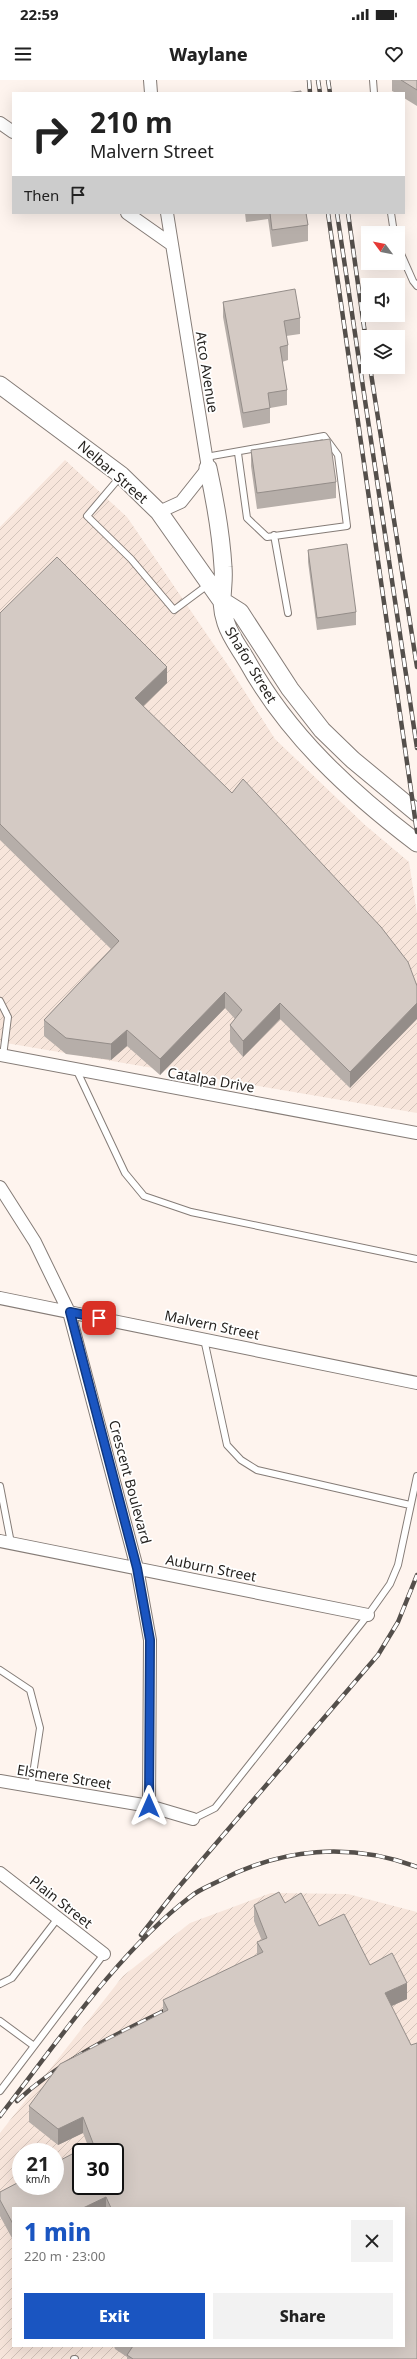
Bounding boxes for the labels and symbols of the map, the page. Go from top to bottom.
north arrow [361,226,405,270]
street label: Atco Avenue [192,330,223,414]
street label: Nelbar Street [74,436,152,507]
street label: Shafor Street [221,623,282,706]
street label: Catalpa Drive [166,1063,256,1097]
pin [82,1301,116,1335]
street label: Malvern Street [163,1305,261,1344]
street label: Crescent Boulevard [105,1418,156,1546]
street label: Auburn Street [164,1549,258,1586]
street label: Elsmere Street [16,1760,113,1793]
position arrow [128,1785,170,1827]
street label: Plain Street [26,1871,97,1932]
speed limit sign: 30 [72,2143,124,2195]

